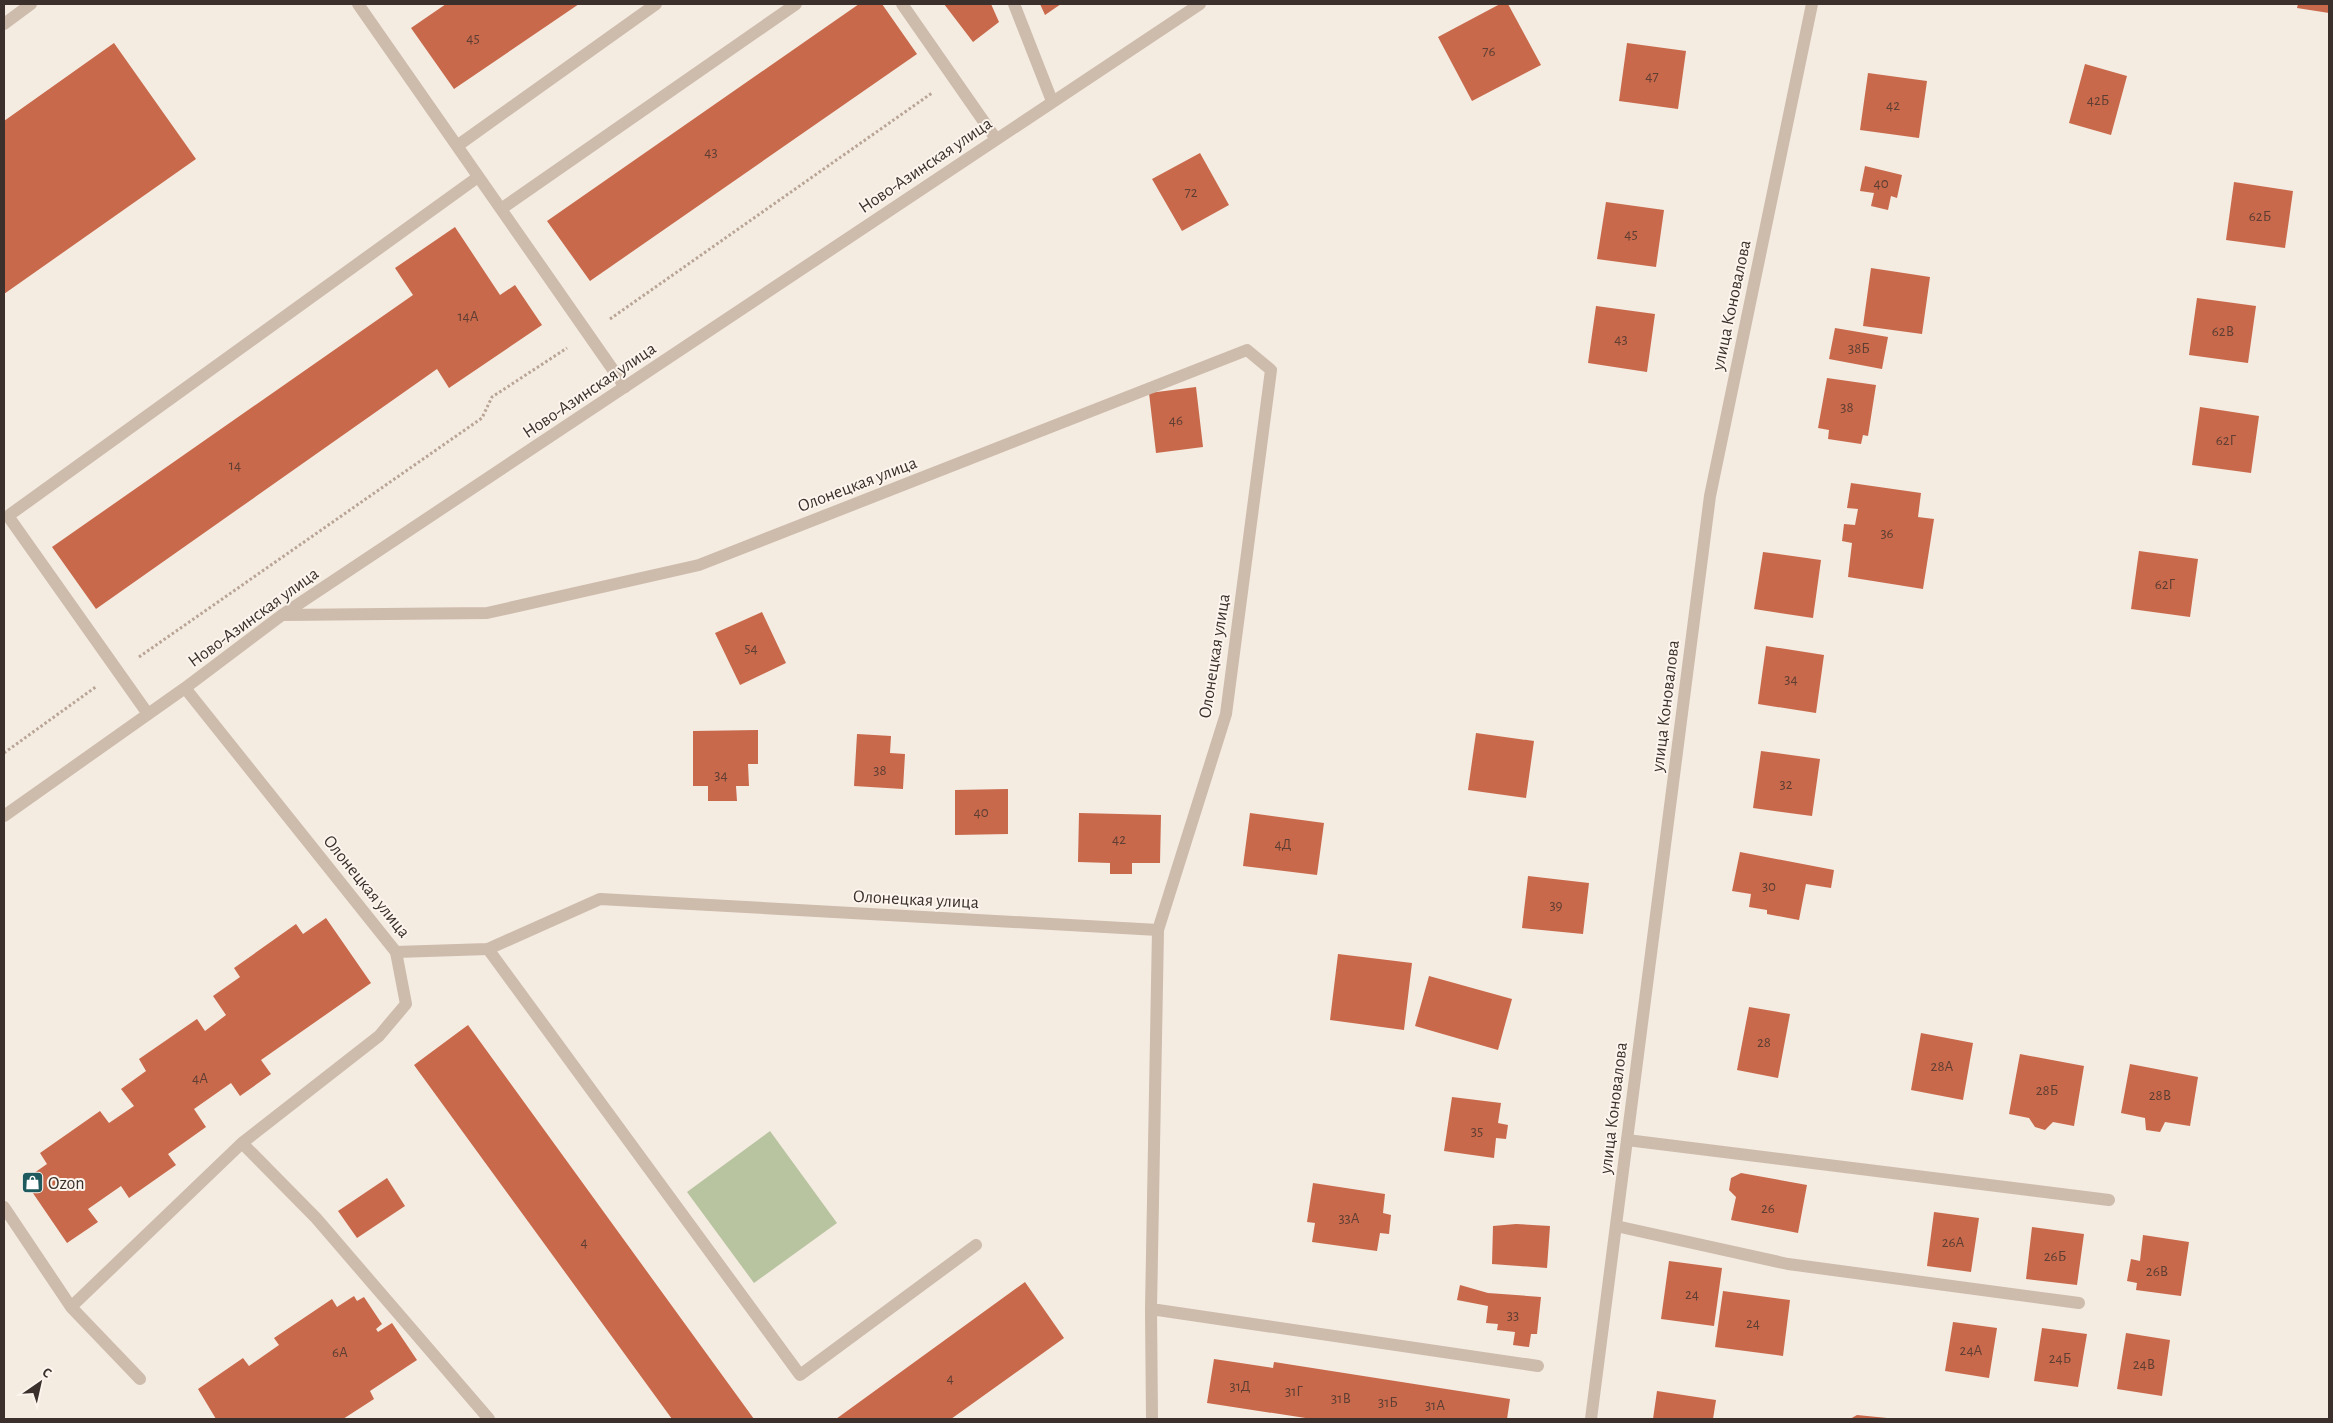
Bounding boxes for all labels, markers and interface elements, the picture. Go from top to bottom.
house number: 45 [466,31,480,46]
house number: 76 [1482,44,1496,59]
house number: 47 [1645,69,1659,84]
house number: 42Б [2087,93,2109,108]
house number: 42 [1886,98,1900,113]
street label: Ново-Азинская улица [856,115,995,217]
house number: 43 [704,145,718,160]
house number: 40 [1873,176,1889,191]
house number: 72 [1184,185,1198,200]
house number: 62Б [2249,209,2271,224]
house number: 45 [1624,227,1638,242]
street label: улица Коновалова [1709,238,1755,373]
house number: 14А [457,309,479,324]
house number: 62В [2212,324,2234,339]
house number: 43 [1614,332,1628,347]
street label: Ново-Азинская улица [520,340,659,442]
house number: 38Б [1848,341,1870,356]
house number: 38 [1840,400,1854,415]
house number: 46 [1169,413,1183,428]
house number: 62Г [2216,433,2237,448]
street label: Олонецкая улица [795,454,920,516]
house number: 14 [229,458,241,473]
house number: 36 [1880,526,1894,541]
street label: Ново-Азинская улица [185,565,322,671]
house number: 62Г [2155,577,2176,592]
street label: Олонецкая улица [1196,592,1234,720]
street label: улица Коновалова [1649,639,1683,774]
house number: 54 [744,641,758,656]
house number: 34 [1784,672,1798,687]
house number: 38 [873,763,887,778]
house number: 34 [714,768,728,783]
house number: 32 [1779,777,1793,792]
house number: 40 [973,805,989,820]
street label: Олонецкая улица [319,832,413,941]
house number: 42 [1112,832,1126,847]
house number: 4Д [1275,837,1292,852]
house number: 30 [1762,879,1776,894]
street label: Олонецкая улица [852,888,980,912]
house number: 39 [1549,898,1563,913]
house number: 28 [1757,1035,1771,1050]
street label: улица Коновалова [1597,1041,1631,1176]
house number: 28А [1931,1059,1954,1074]
house number: 4А [192,1071,208,1086]
house number: 28Б [2036,1083,2058,1098]
house number: 28В [2149,1088,2171,1103]
house number: 35 [1471,1124,1483,1139]
shop icon: Ozon [20,1171,44,1195]
place label: Ozon [48,1175,85,1193]
house number: 26 [1761,1201,1775,1216]
house number: 33А [1338,1211,1360,1226]
house number: 4 [580,1235,588,1250]
house number: 26А [1942,1235,1965,1250]
house number: 26Б [2044,1249,2066,1264]
house number: 26В [2146,1264,2168,1279]
house number: 24 [1685,1287,1699,1302]
house number: 33 [1507,1308,1519,1323]
house number: 24 [1746,1316,1760,1331]
house number: 24А [1960,1343,1983,1358]
house number: 6А [332,1345,348,1360]
house number: 24Б [2049,1351,2071,1366]
house number: 24В [2133,1357,2155,1372]
north arrow [15,1358,65,1408]
text: С [40,1365,54,1381]
house number: 4 [946,1371,954,1386]
house number: 31Д [1229,1379,1251,1394]
house number: 31Г [1285,1384,1303,1399]
house number: 31В [1331,1391,1351,1406]
house number: 31Б [1378,1395,1398,1410]
house number: 31А [1425,1398,1445,1413]

